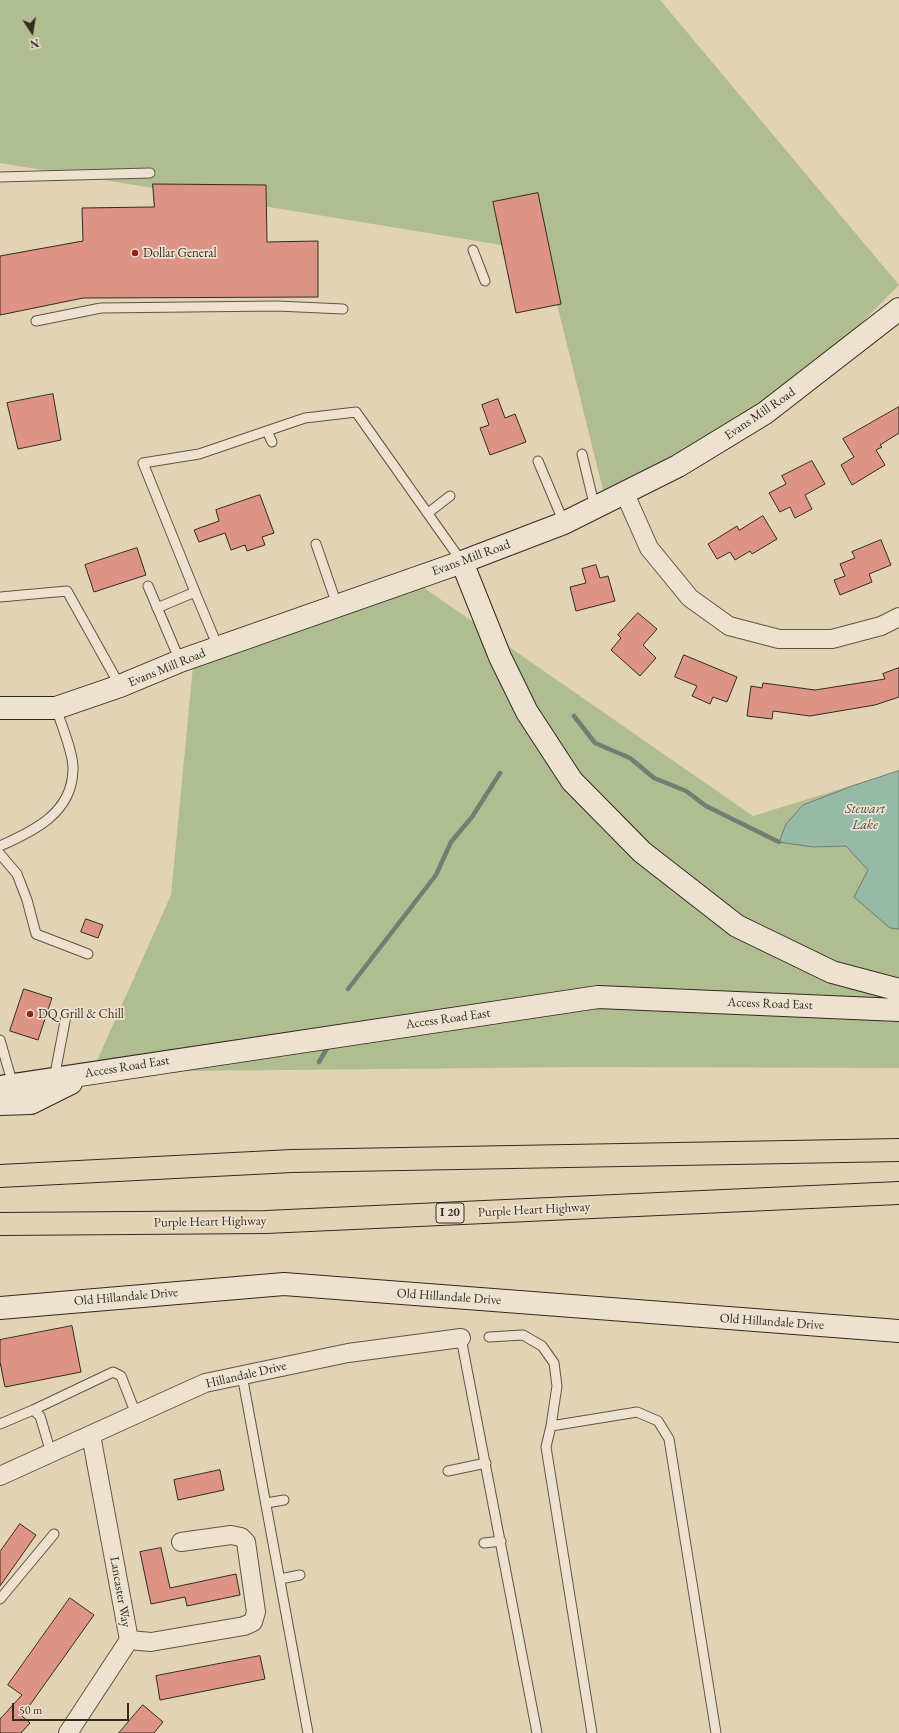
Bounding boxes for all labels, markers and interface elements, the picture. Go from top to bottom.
north arrow [12,12,52,52]
text: N [29,36,40,52]
place label: Dollar General [143,245,217,261]
marker: Dollar General [130,248,140,258]
street label: Evans Mill Road [722,385,798,443]
street label: Evans Mill Road [430,537,512,579]
street label: Evans Mill Road [126,645,208,691]
water label: Stewart Lake [845,801,885,834]
street label: Access Road East [727,995,813,1013]
street label: Access Road East [405,1005,491,1033]
place label: DQ Grill & Chill [38,1006,124,1022]
marker: DQ Grill & Chill [25,1009,35,1019]
street label: Access Road East [84,1053,170,1081]
street label: Purple Heart Highway [477,1199,591,1221]
road number: I 20 [436,1203,464,1223]
street label: Purple Heart Highway [154,1213,266,1231]
street label: Old Hillandale Drive [73,1285,179,1309]
street label: Old Hillandale Drive [396,1286,502,1308]
street label: Old Hillandale Drive [719,1311,825,1333]
street label: Hillandale Drive [204,1358,288,1392]
street label: Lancaster Way [106,1555,134,1629]
scale bar [14,1695,131,1721]
text: 50 m [19,1702,42,1718]

